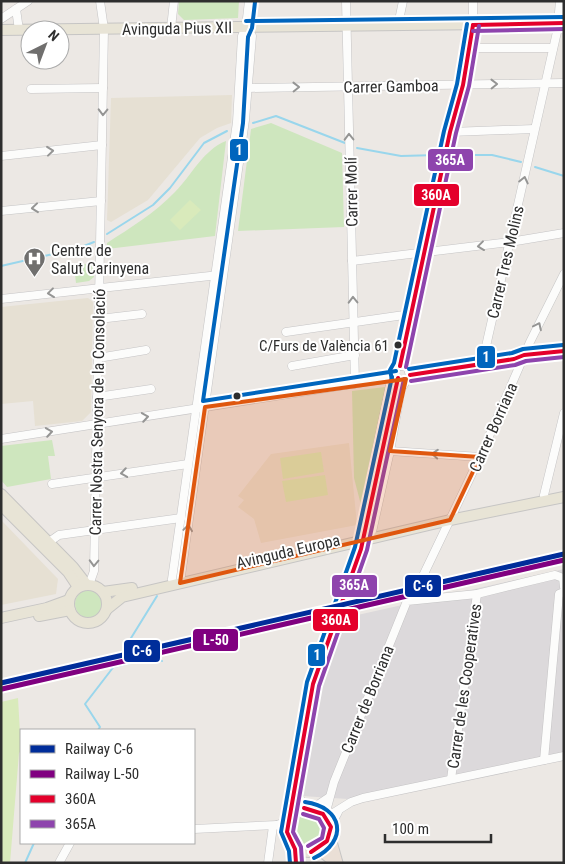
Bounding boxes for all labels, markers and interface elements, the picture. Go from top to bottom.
street label: Avinguda Pius XII [122,18,232,39]
north arrow [20,20,70,70]
text: N [45,27,62,44]
street label: Carrer Gamboa [343,76,439,97]
one-way arrow [490,79,498,89]
one-way arrow [293,82,301,92]
one-way arrow [97,109,108,117]
one-way arrow [344,133,355,141]
line badge: 1 [229,138,249,162]
text: 1 [235,142,243,158]
one-way arrow [46,146,54,157]
line badge: 365A [427,148,474,172]
text: 365A [435,152,465,168]
street label: Carrer Molí [341,156,362,227]
one-way arrow [518,176,529,185]
line badge: 360A [413,183,460,207]
text: 360A [421,187,451,203]
one-way arrow [31,202,39,213]
street label: Carrer Tres Molins [483,204,528,321]
one-way arrow [477,240,485,251]
place label: Centre de Salut Carinyena [51,241,149,278]
hospital icon: Centre de Salut Carinyena [23,247,47,278]
one-way arrow [47,287,55,298]
street label: Carrer Nostra Senyora de la Consolació [86,288,109,536]
one-way arrow [348,296,359,304]
one-way arrow [532,322,542,331]
place label: C/Furs de València 61 [259,337,389,355]
marker: C/Furs de València 61 [393,340,403,350]
line badge: 1 [476,345,496,369]
text: 1 [482,349,490,365]
street label: Carrer Borriana [465,380,522,475]
unlabelled marker [232,391,242,401]
one-way arrow [140,412,149,422]
one-way arrow [44,427,53,437]
one-way arrow [431,448,439,459]
one-way arrow [120,468,129,478]
one-way arrow [182,524,193,532]
street label: Avinguda Europa [234,530,342,573]
one-way arrow [88,559,99,567]
line badge: 365A [331,574,378,598]
line badge: C-6 [404,574,442,598]
text: 365A [339,577,369,593]
text: C-6 [413,578,433,594]
street label: Carrer de les Cooperatives [444,602,485,770]
line badge: 360A [312,608,359,632]
text: 360A [321,612,351,628]
line badge: L-50 [192,628,239,652]
text: L-50 [203,632,229,648]
line badge: C-6 [123,639,161,663]
street label: Carrer de Borriana [337,642,398,756]
text: C-6 [132,643,152,659]
line badge: 1 [307,643,326,667]
text: 1 [313,647,321,663]
legend [20,729,195,844]
text: Railway C-6 [65,740,133,758]
text: Railway L-50 [65,765,139,783]
text: 360A [65,790,96,808]
scale bar [385,812,491,844]
text: 365A [65,815,96,833]
text: 100 m [392,820,429,838]

